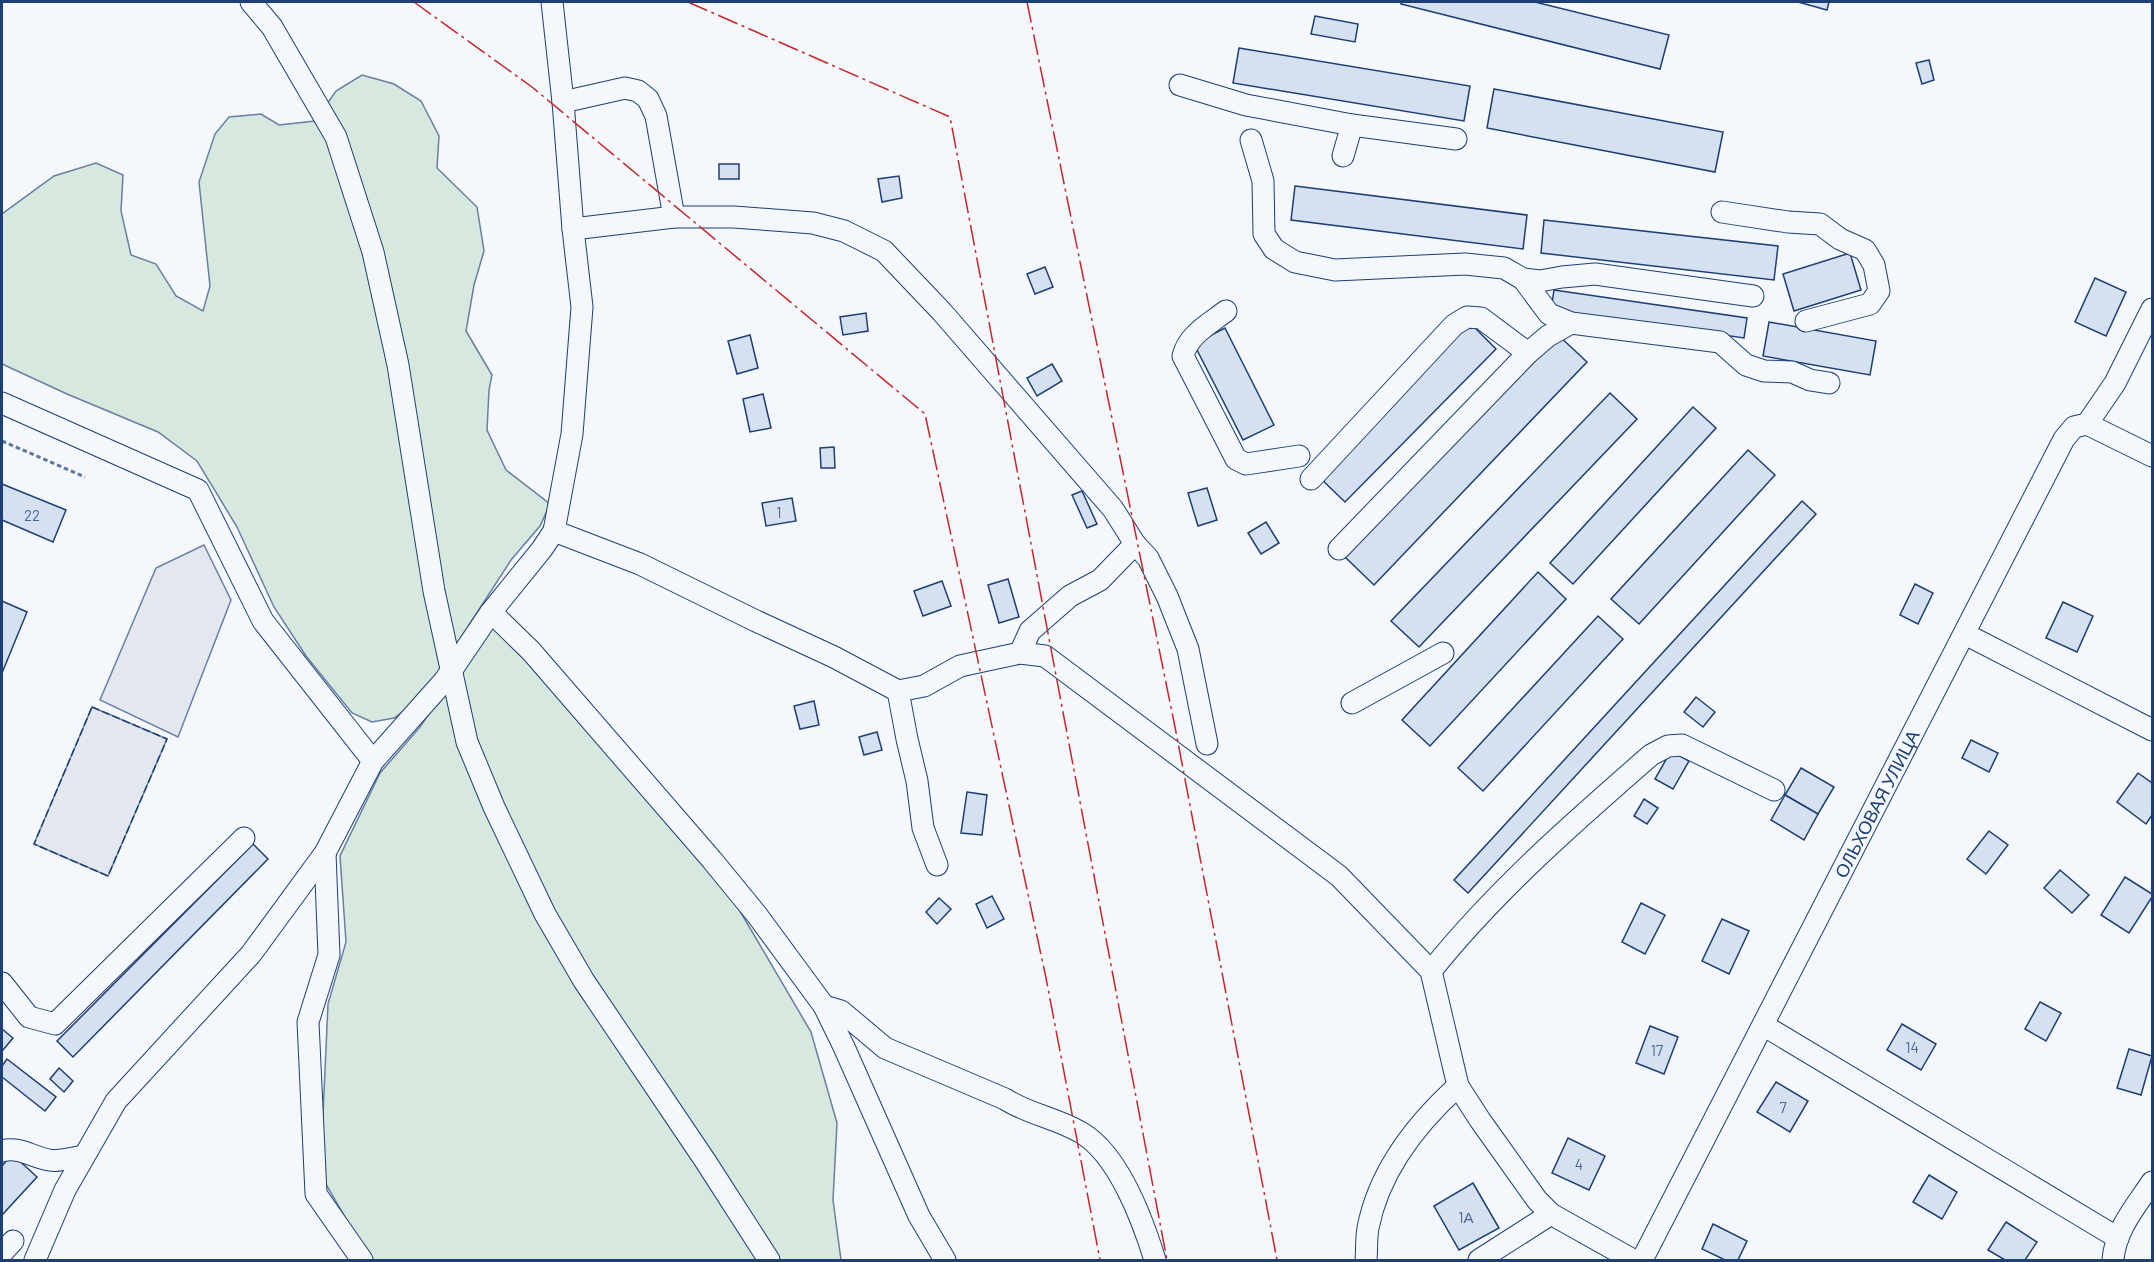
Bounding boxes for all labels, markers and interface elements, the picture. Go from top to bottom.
house number: 1 [776,503,782,521]
house number: 22 [24,506,40,524]
street label: ОЛЬХОВАЯ УЛИЦА [1829,726,1924,881]
house number: 14 [1905,1038,1919,1056]
house number: 17 [1651,1041,1663,1059]
house number: 7 [1779,1098,1787,1116]
house number: 4 [1575,1155,1583,1173]
house number: 1А [1458,1208,1474,1226]

